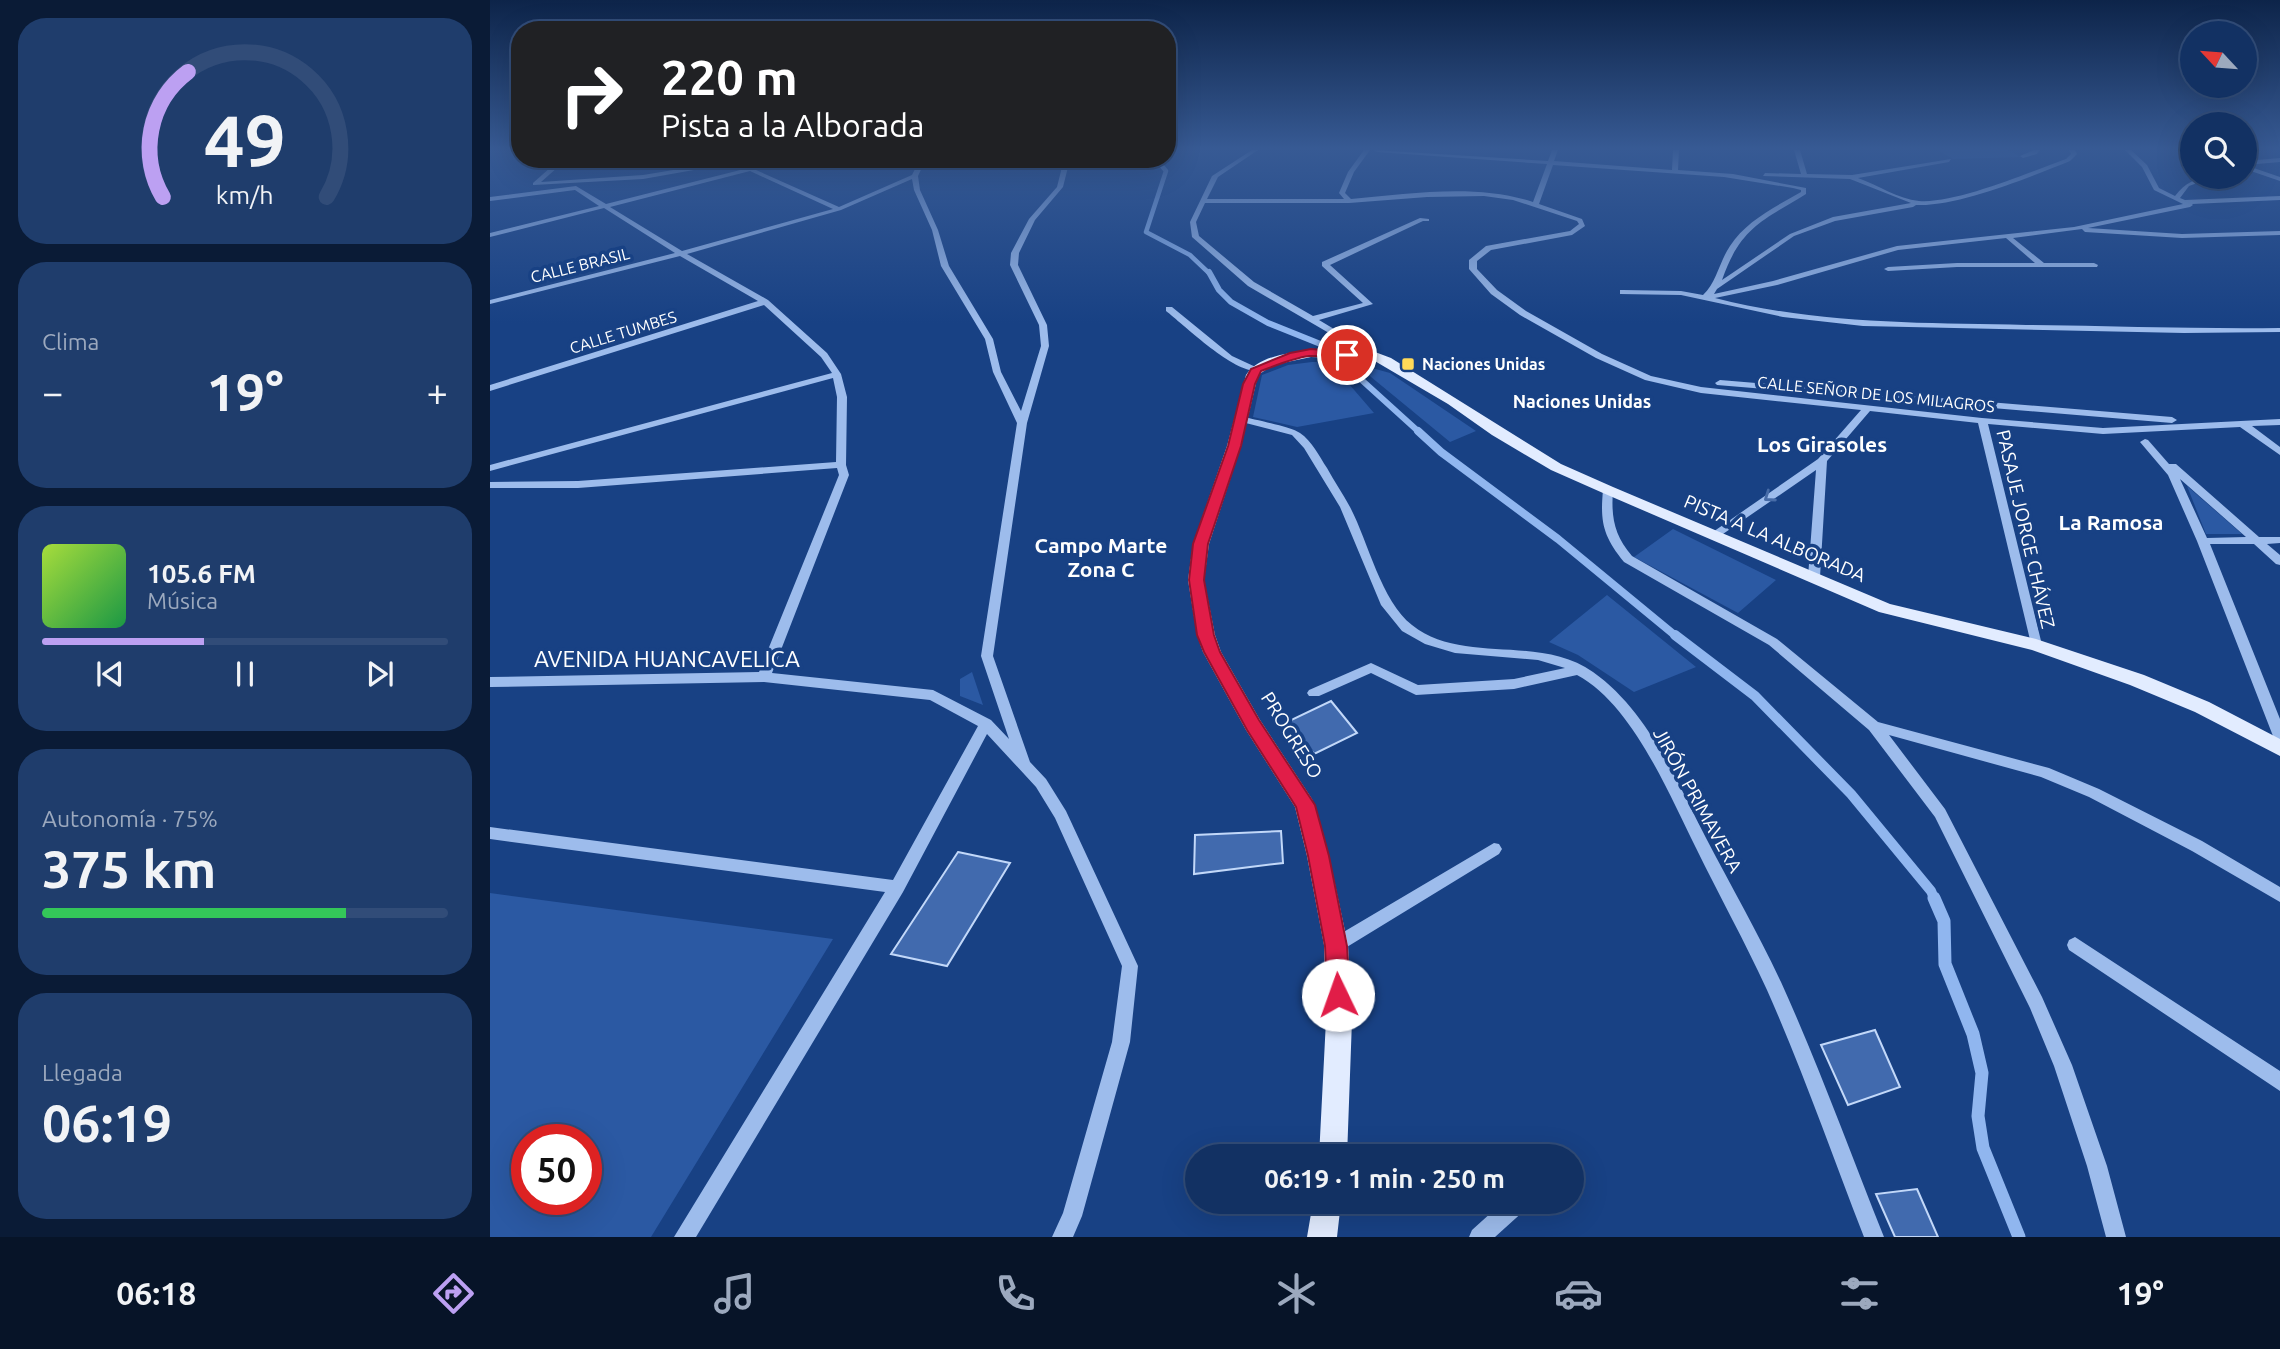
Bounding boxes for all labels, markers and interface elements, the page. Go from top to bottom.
north arrow [2180,21,2258,98]
map controls [2180,21,2257,189]
icon: right [546,49,637,140]
text: 220 m [661,49,798,104]
text: 49 [204,99,286,181]
text: Pista a la Alborada [661,107,924,143]
button: search [2180,112,2257,189]
text: km/h [216,181,274,209]
street label: CALLE BRASIL [529,244,631,286]
street label: CALLE TUMBES [567,307,679,357]
pin [1317,325,1377,385]
text: Clima [42,329,99,354]
icon: arrive [1328,336,1366,374]
place label: Naciones Unidas [1422,355,1545,373]
marker: Naciones Unidas [1400,356,1416,372]
text: 19° [206,363,284,421]
text: − [42,371,63,413]
text: + [427,371,448,413]
street label: CALLE SEÑOR DE LOS MILAGROS [1756,372,1996,415]
district label: Naciones Unidas [1513,391,1651,411]
street label: PASAJE JORGE CHÁVEZ [1992,427,2060,631]
district label: Los Girasoles [1757,432,1887,456]
one-way arrow [1764,489,1777,501]
street label: PISTA A LA ALBORADA [1681,490,1870,586]
district label: La Ramosa [2059,510,2163,534]
district label: Campo Marte Zona C [1035,533,1167,581]
text: 105.6 FM [147,559,256,588]
text: Música [147,588,218,613]
street label: AVENIDA HUANCAVELICA [534,646,800,671]
icon: previous [91,655,129,693]
icon: pause [226,655,264,693]
icon: next [361,655,399,693]
street label: PROGRESO [1257,688,1327,782]
street label: JIRÓN PRIMAVERA [1649,724,1747,877]
text: Autonomía · 75% [42,806,218,831]
text: 375 km [42,840,216,898]
position arrow [1301,958,1375,1032]
text: Llegada [42,1060,123,1085]
text: 06:19 [42,1094,172,1152]
speed limit sign: 50 [511,1124,602,1215]
text: 06:19 · 1 min · 250 m [1264,1164,1505,1193]
icon: directions [429,1269,478,1318]
icon: music [710,1269,759,1318]
icon: phone [991,1269,1040,1318]
icon: climate [1272,1269,1321,1318]
icon: car [1554,1269,1603,1318]
icon: filters [1835,1269,1884,1318]
text: 06:18 [116,1275,196,1311]
text: 19° [2116,1275,2164,1311]

